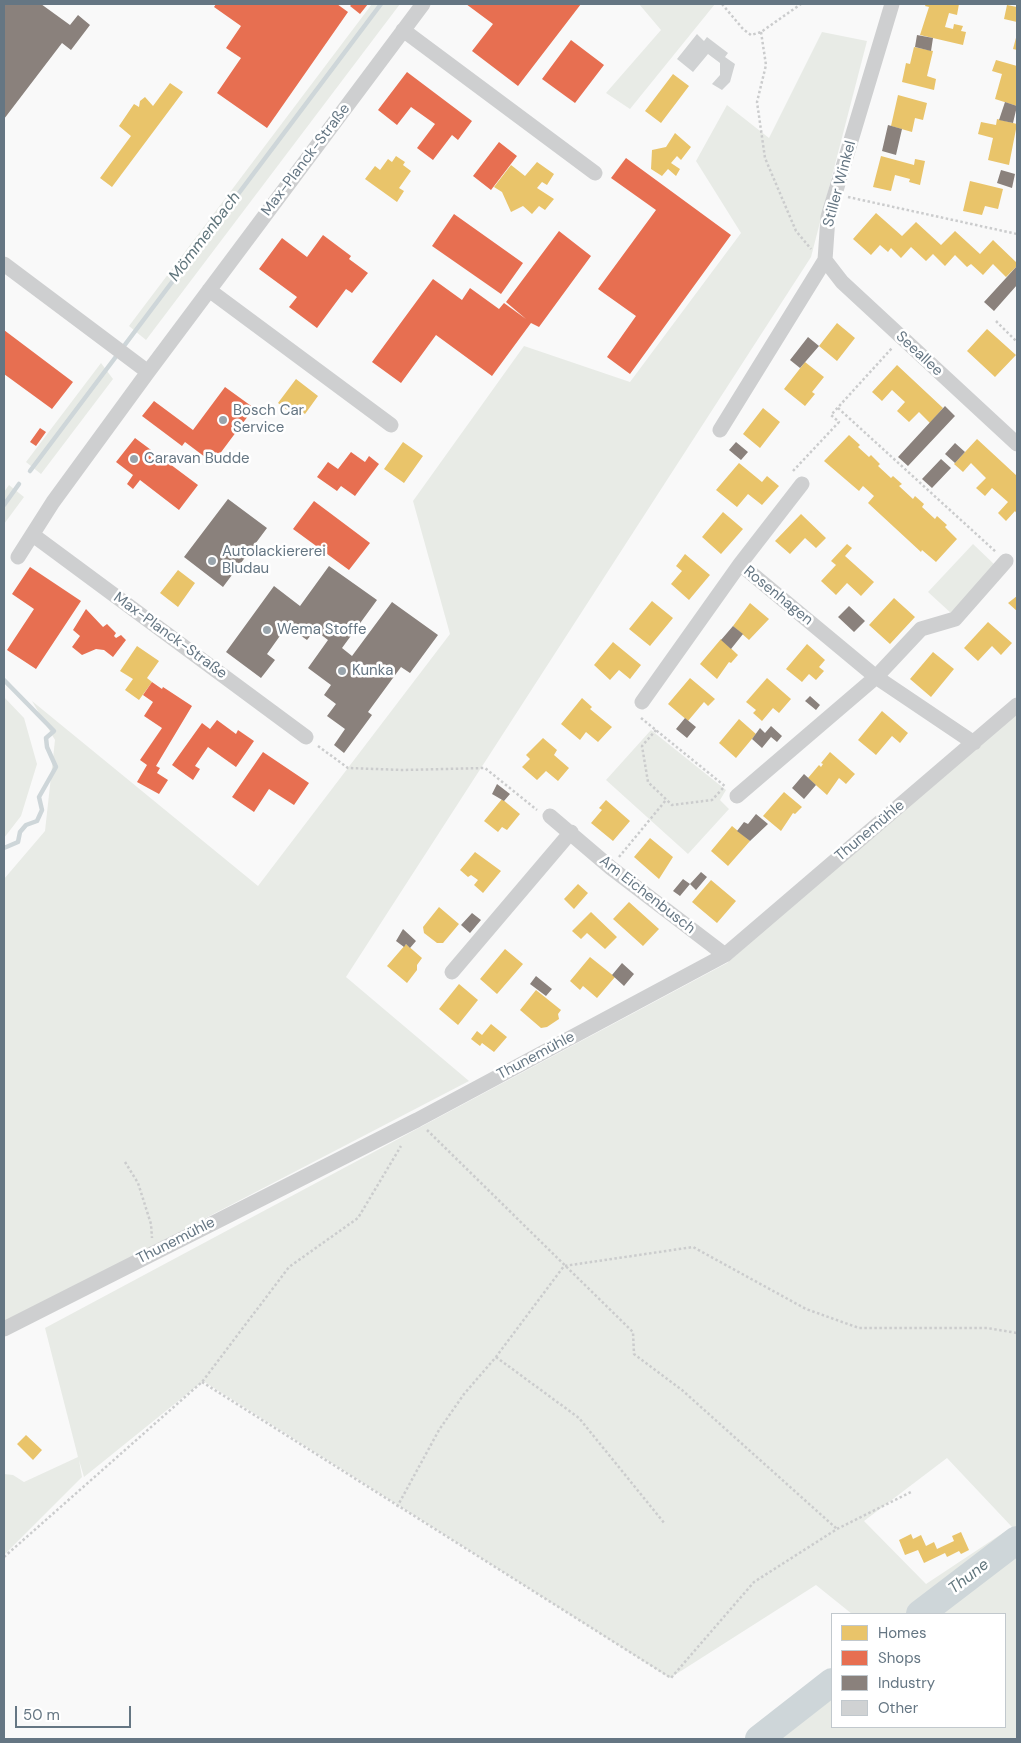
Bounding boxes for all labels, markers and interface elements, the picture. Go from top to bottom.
street label: Max-Planck-Straße [258,100,354,220]
street label: Stiller Winkel [820,139,860,229]
water label: Mömmenbach [165,189,245,285]
street label: Seeallee [892,328,946,380]
place label: Bosch Car Service [233,402,304,437]
marker: Bosch Car Service [217,414,229,426]
place label: Caravan Budde [144,450,250,468]
marker: Caravan Budde [128,453,140,465]
place label: Autolackiererei Bludau [222,543,326,578]
marker: Autolackiererei Bludau [206,555,218,567]
street label: Rosenhagen [740,563,816,629]
street label: Max-Planck-Straße [110,589,230,683]
place label: Wema Stoffe [277,621,366,639]
marker: Wema Stoffe [261,624,273,636]
place label: Kunka [352,662,393,680]
marker: Kunka [336,665,348,677]
street label: Thunemühle [832,797,908,865]
street label: Am Eichenbusch [596,852,698,938]
street label: Thunemühle [494,1028,578,1084]
street label: Thunemühle [134,1214,218,1268]
water label: Thune [945,1555,993,1599]
legend [831,1613,1006,1728]
text: Homes [878,1623,927,1643]
text: Shops [878,1648,921,1668]
text: Industry [878,1673,935,1693]
scale bar [18,1696,134,1728]
text: Other [878,1698,918,1718]
text: 50 m [23,1705,60,1725]

